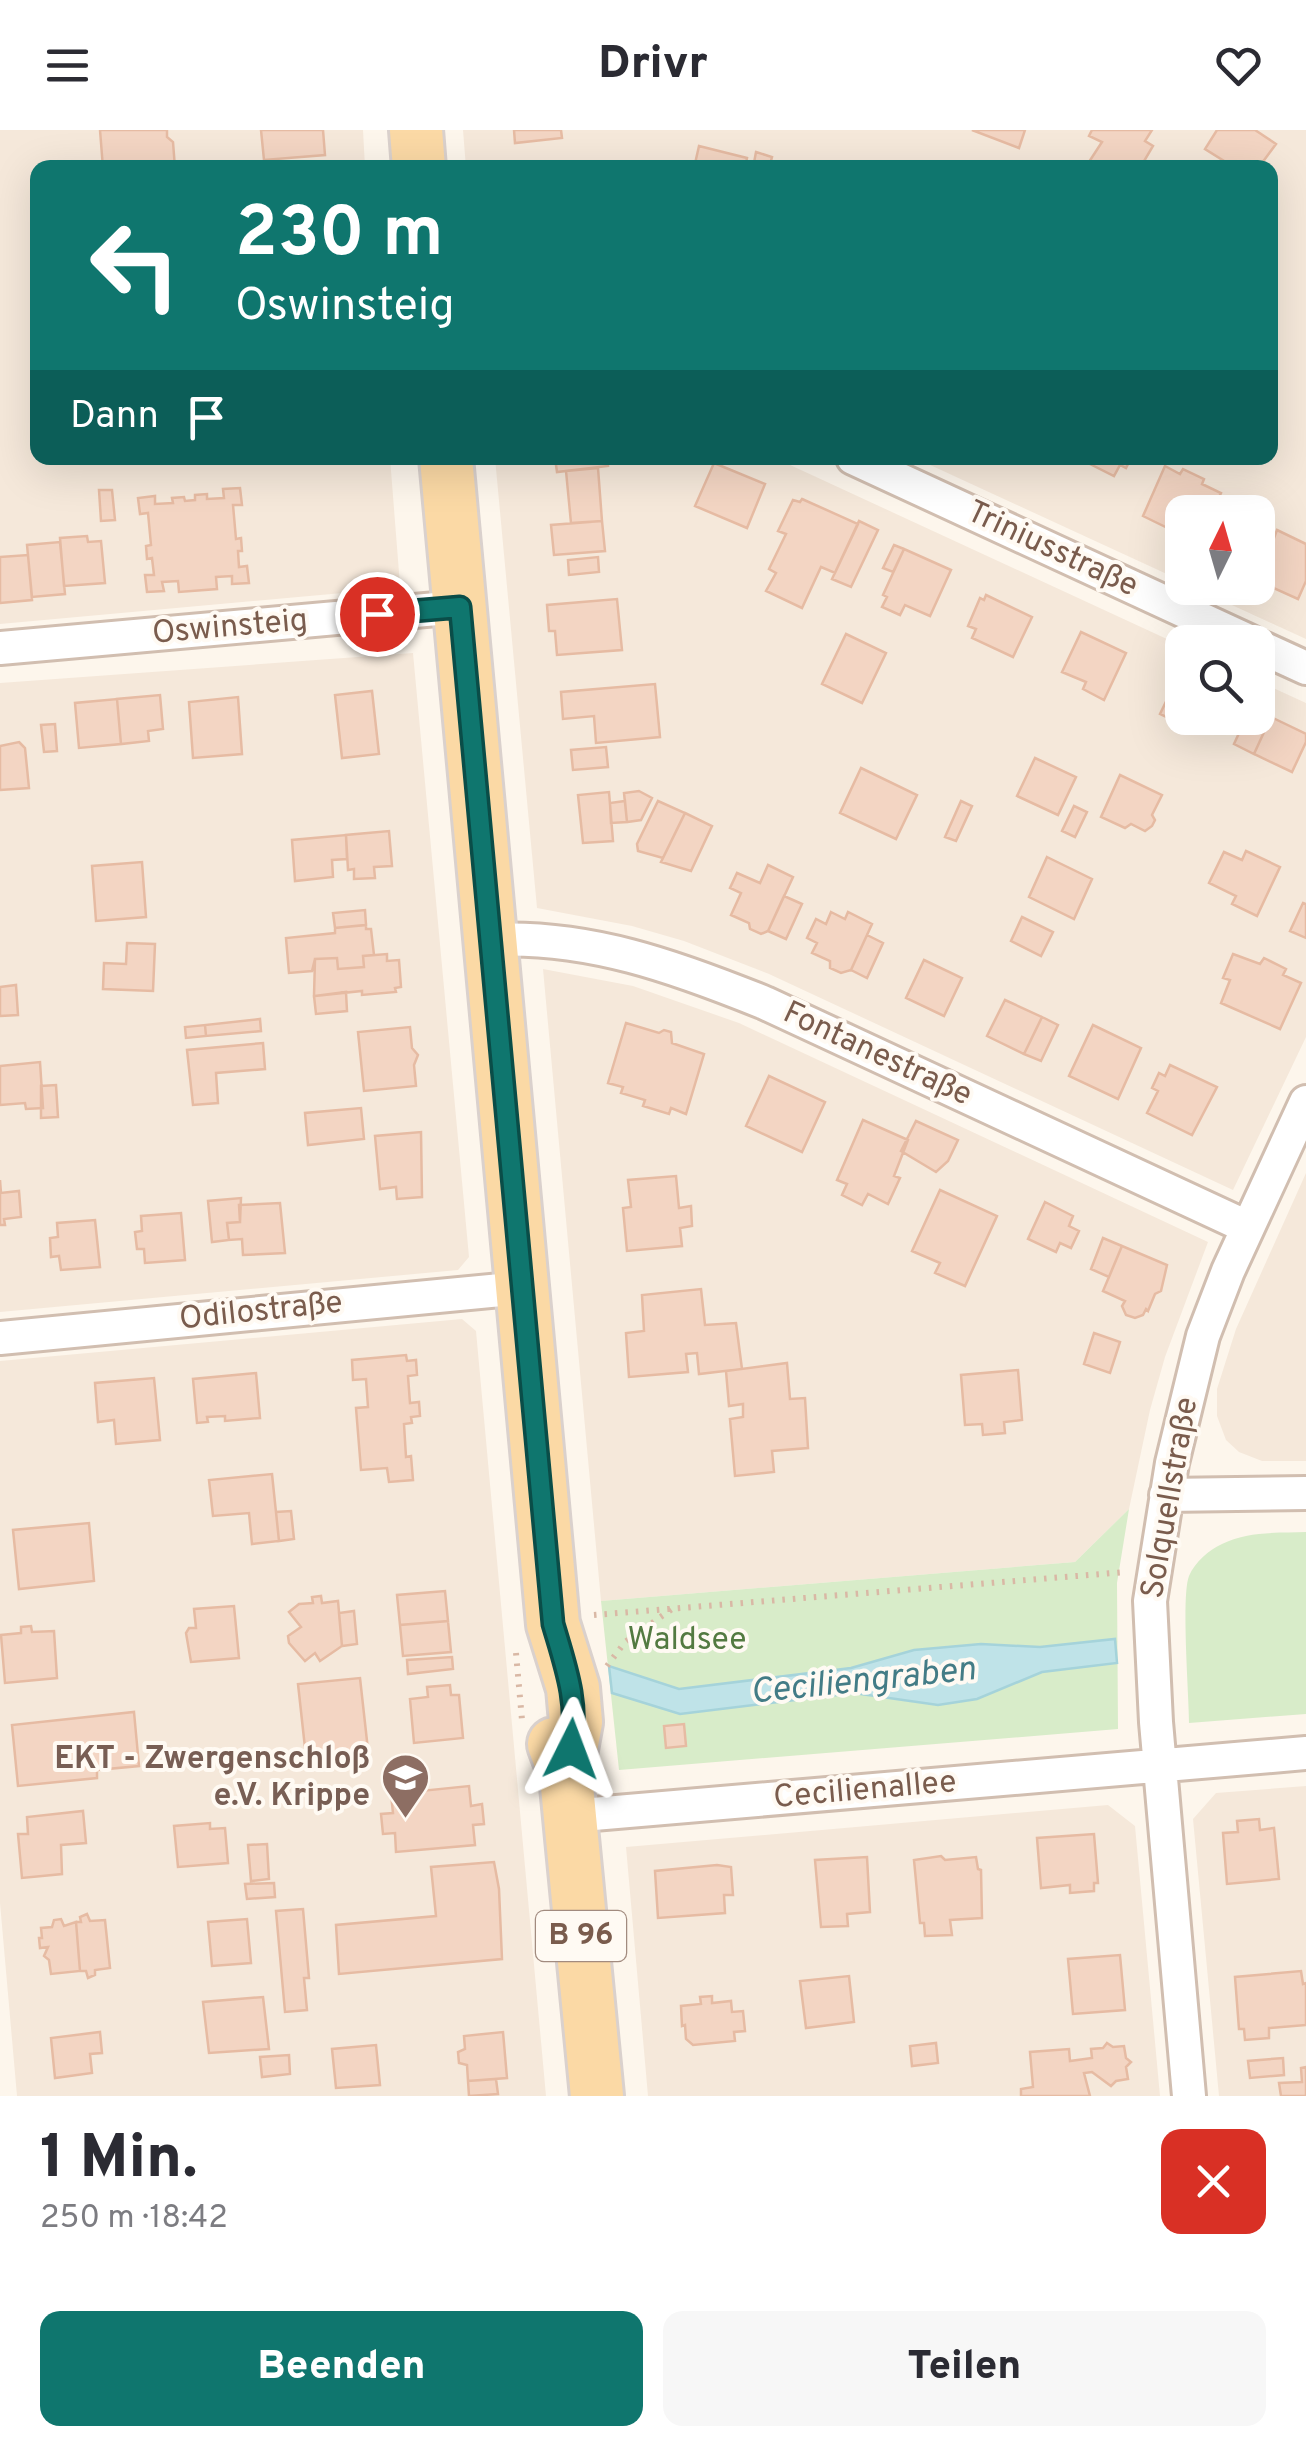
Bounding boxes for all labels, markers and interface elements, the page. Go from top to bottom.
text: Drivr [598,37,708,94]
icon: menu [40,38,95,93]
icon: heart [1211,38,1266,93]
text: 230 m [235,192,444,281]
icon: left [70,200,200,330]
text: Oswinsteig [235,279,454,336]
icon: arrive [179,390,234,445]
text: Dann [70,393,159,442]
street label: Triniusstraße [960,493,1144,607]
north arrow [1165,495,1275,605]
map controls [1165,495,1275,735]
pin [335,572,420,657]
icon: arrive [350,587,405,642]
street label: Oswinsteig [151,601,309,655]
button: search [1165,625,1275,735]
street label: Fontanestraße [776,994,978,1116]
street label: Odilostraße [177,1284,345,1340]
street label: Solquellstraße [1134,1394,1208,1602]
park label: Waldsee [628,1621,746,1661]
water label: Ceciliengraben [748,1648,978,1716]
position arrow [519,1697,623,1801]
place label: EKT - Zwergenschloß e.V. Krippe [54,1740,370,1817]
school or university icon: EKT - Zwergenschloß e.V. Krippe [379,1752,431,1820]
street label: Cecilienallee [772,1763,958,1819]
road number: B 96 [536,1911,626,1961]
text: 1 Min. [40,2123,198,2199]
button: close [1161,2129,1266,2234]
text: 250 m · 18:42 [40,2199,228,2239]
button: Beenden [40,2311,643,2426]
button: Teilen [663,2311,1266,2426]

